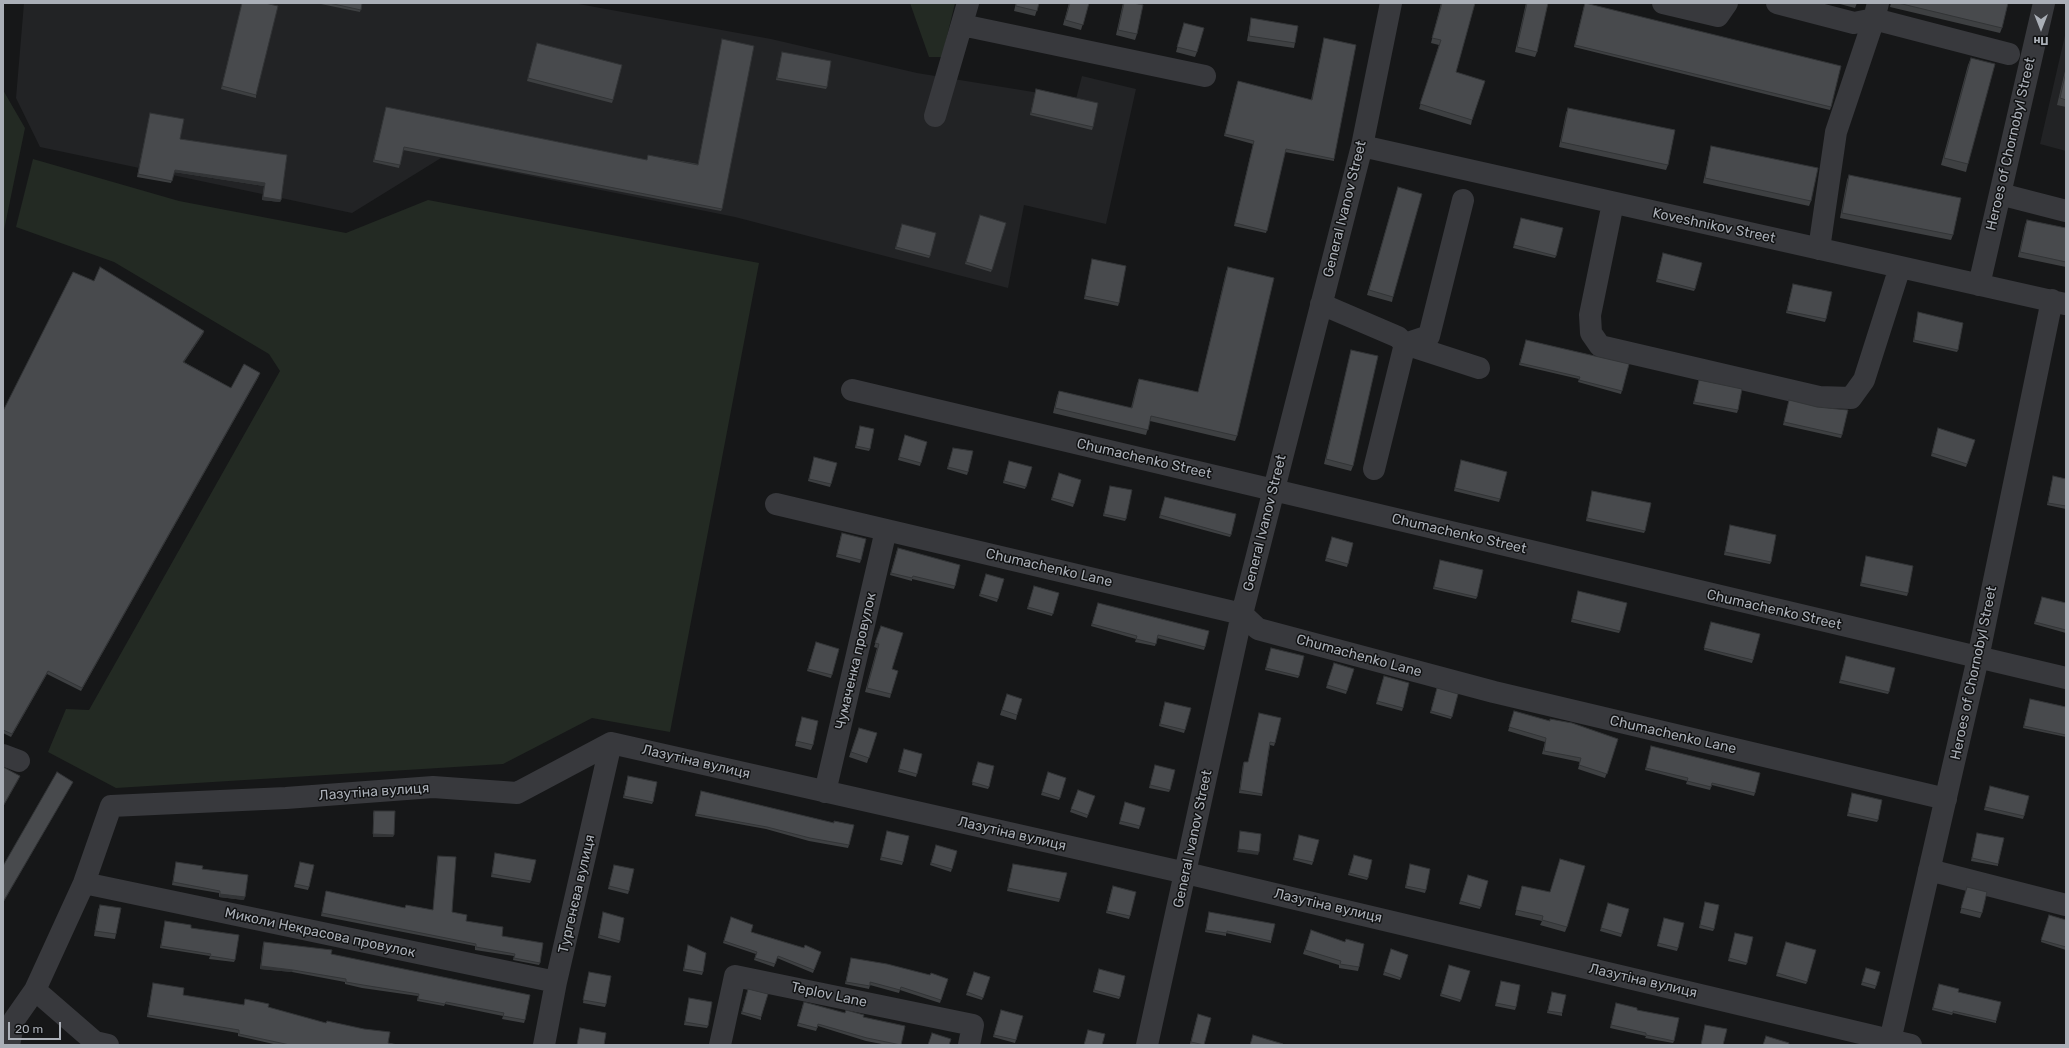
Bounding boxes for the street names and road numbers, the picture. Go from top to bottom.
street label: Heroes of Chornobyl Street [1983,56,2039,232]
street label: General Ivanov Street [1320,139,1370,279]
street label: Koveshnikov Street [1651,205,1777,247]
street label: Chumachenko Street [1075,435,1213,483]
street label: General Ivanov Street [1240,453,1290,593]
street label: Chumachenko Street [1390,510,1528,558]
street label: Chumachenko Lane [984,545,1114,591]
street label: Heroes of Chornobyl Street [1947,585,2001,761]
street label: Chumachenko Street [1705,586,1843,634]
street label: Чумаченка провулок [832,591,880,731]
street label: Chumachenko Lane [1294,631,1424,681]
street label: Chumachenko Lane [1608,712,1738,758]
street label: Лазутіна вулиця [640,741,752,783]
street label: General Ivanov Street [1170,769,1216,909]
street label: Лазутіна вулиця [318,780,430,804]
street label: Лазутіна вулиця [956,813,1068,855]
street label: Тургенєва вулиця [555,833,599,955]
street label: Лазутіна вулиця [1272,885,1384,927]
street label: Миколи Некрасова провулок [223,905,417,961]
street label: Лазутіна вулиця [1587,960,1699,1002]
street label: Teplov Lane [789,979,869,1011]

